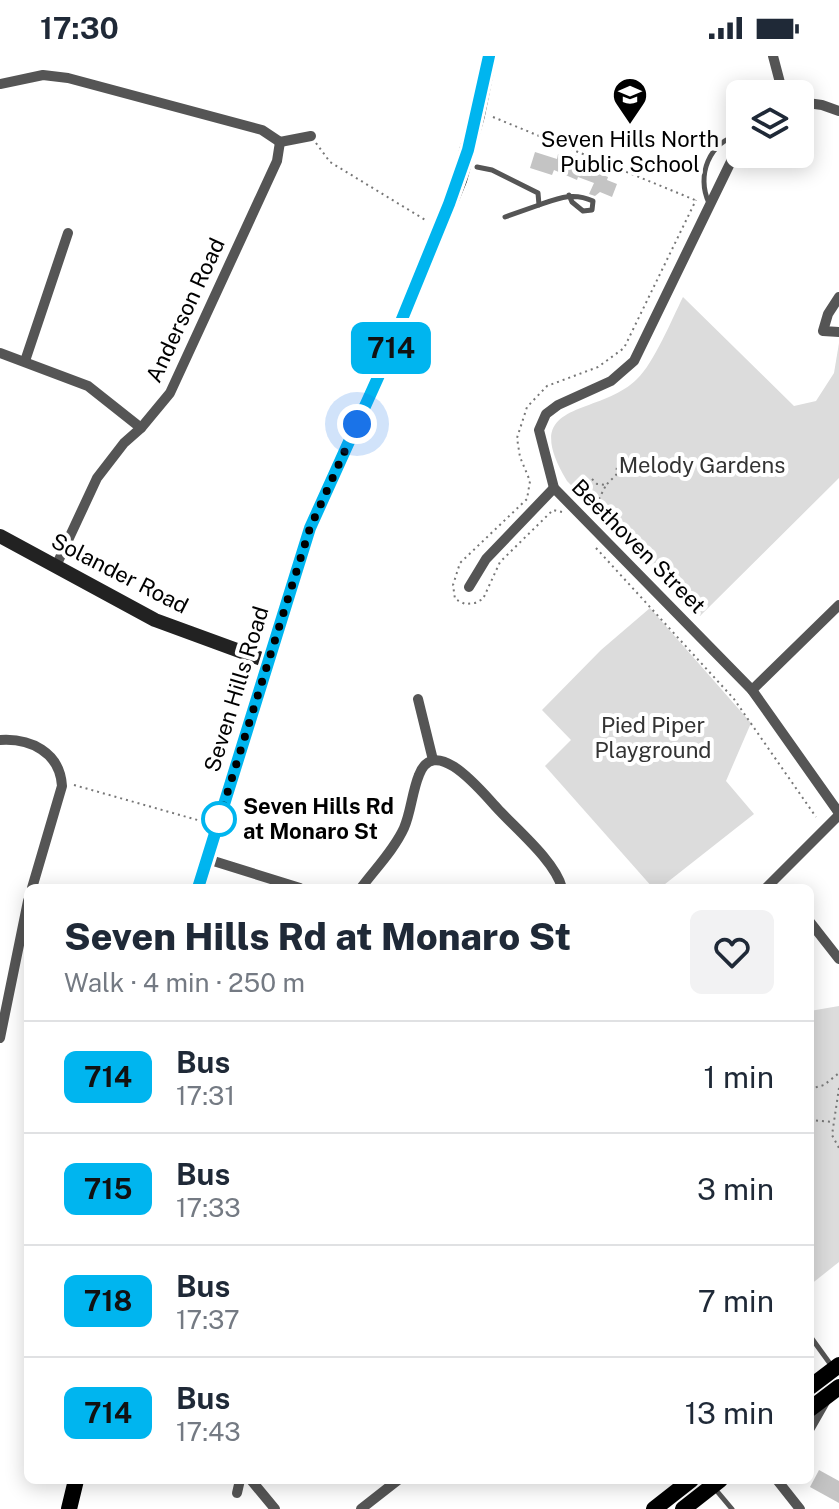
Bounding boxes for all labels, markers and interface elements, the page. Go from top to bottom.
text: 17:30 [40,10,119,46]
school or university icon: Seven Hills North Public School [611,76,649,126]
map controls [726,80,814,168]
button: layers [726,80,814,168]
place label: Seven Hills North Public School [541,126,719,177]
street label: Anderson Road [140,234,230,386]
line badge: 714 [345,322,437,374]
text: 714 [367,331,415,364]
your location [337,404,377,444]
park label: Melody Gardens [619,452,785,478]
street label: Beethoven Street [567,474,711,618]
street label: Solander Road [47,527,193,619]
street label: Seven Hills Road [198,603,274,775]
park label: Pied Piper Playground [594,712,712,763]
place label: Seven Hills Rd at Monaro St [243,793,394,844]
marker: Seven Hills Rd at Monaro St [202,802,236,836]
button: heart [690,910,774,994]
text: Seven Hills Rd at Monaro St [64,914,571,959]
text: Walk · 4 min · 250 m [64,967,305,998]
text: Bus [176,1044,230,1080]
text: 1 min [704,1059,774,1095]
text: 714 [84,1060,132,1093]
text: 17:31 [176,1080,235,1111]
text: Bus [176,1156,230,1192]
text: 3 min [697,1171,774,1207]
text: 715 [84,1172,132,1205]
text: 17:33 [176,1192,241,1223]
text: Bus [176,1268,230,1304]
text: 7 min [698,1283,774,1319]
text: 718 [84,1284,132,1317]
text: 17:37 [176,1304,240,1335]
text: Bus [176,1380,230,1416]
text: 13 min [685,1395,774,1431]
text: 714 [84,1396,132,1429]
text: 17:43 [176,1416,241,1447]

